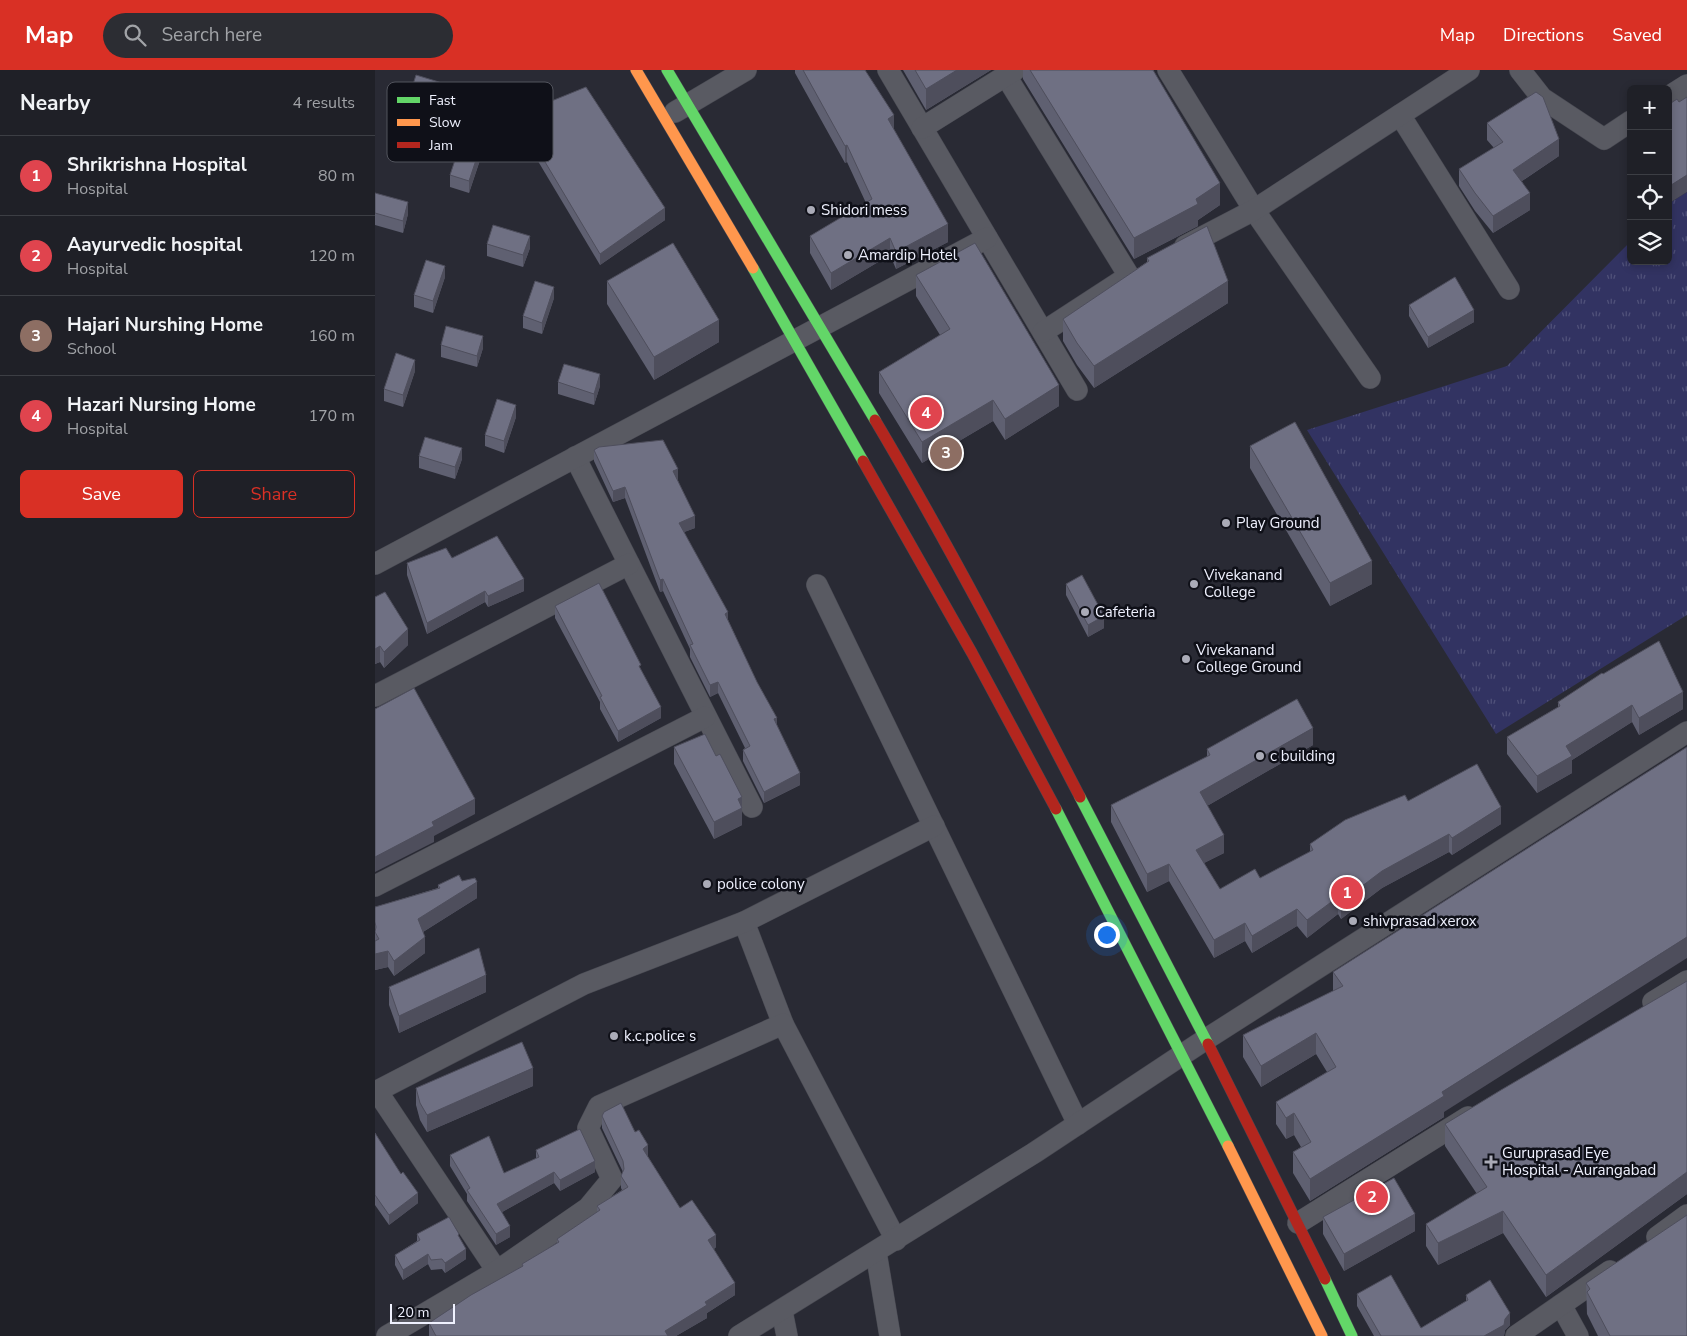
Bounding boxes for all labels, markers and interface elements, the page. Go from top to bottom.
search box [103,13,453,58]
text: Map [25,19,73,51]
icon: search [121,21,149,49]
text: Search here [161,22,262,48]
text: Map [1440,23,1475,47]
text: Directions [1503,23,1584,47]
text: Saved [1612,23,1662,47]
legend [387,82,553,162]
map controls [1627,85,1672,265]
button: + [1627,85,1672,130]
text: Nearby [20,89,90,117]
text: Fast [429,91,455,110]
text: 4 results [293,92,355,114]
text: Slow [429,113,461,132]
button: − [1627,130,1672,175]
text: Jam [428,136,453,155]
text: Shrikrishna Hospital [67,152,247,178]
text: 1 [31,165,41,187]
text: 80 m [318,165,355,187]
button: locate [1627,175,1672,220]
text: Hospital [67,178,128,200]
place label: Shidori mess [821,200,907,220]
marker: Shidori mess [805,204,817,216]
button: layers [1627,220,1672,265]
text: Aayurvedic hospital [67,232,242,258]
text: 2 [31,245,41,267]
text: 120 m [308,245,355,267]
place label: Amardip Hotel [858,245,958,265]
marker: Amardip Hotel [842,249,854,261]
text: Hospital [67,258,128,280]
text: Hajari Nurshing Home [67,312,263,338]
text: 3 [31,325,41,347]
text: 160 m [308,325,355,347]
text: School [67,338,116,360]
text: Hazari Nursing Home [67,392,256,418]
pin: 4 [910,394,942,432]
text: 4 [31,405,41,427]
text: 170 m [308,405,355,427]
text: Hospital [67,418,128,440]
pin: 3 [930,434,962,472]
button: Save [20,470,183,518]
button: Share [193,470,355,518]
place label: Play Ground [1236,513,1320,533]
marker: Play Ground [1220,517,1232,529]
place label: Vivekanand College [1203,565,1283,602]
marker: Vivekanand College [1188,578,1200,590]
place label: Cafeteria [1095,602,1156,622]
marker: Cafeteria [1079,606,1091,618]
place label: Vivekanand College Ground [1195,640,1302,677]
marker: Vivekanand College Ground [1180,653,1192,665]
place label: c building [1270,746,1335,766]
marker: c building [1254,750,1266,762]
place label: police colony [717,874,805,894]
pin: 1 [1331,874,1363,912]
marker: police colony [701,878,713,890]
place label: shivprasad xerox [1363,911,1477,931]
marker: shivprasad xerox [1347,915,1359,927]
your location [1094,922,1120,948]
place label: k.c.police s [624,1026,696,1046]
marker: k.c.police s [608,1030,620,1042]
place label: Guruprasad Eye Hospital - Aurangabad [1502,1143,1656,1180]
marker: Guruprasad Eye Hospital - Aurangabad [1484,1155,1498,1169]
pin: 2 [1356,1178,1388,1216]
scale bar [390,1301,455,1324]
text: 20 m [397,1303,429,1322]

